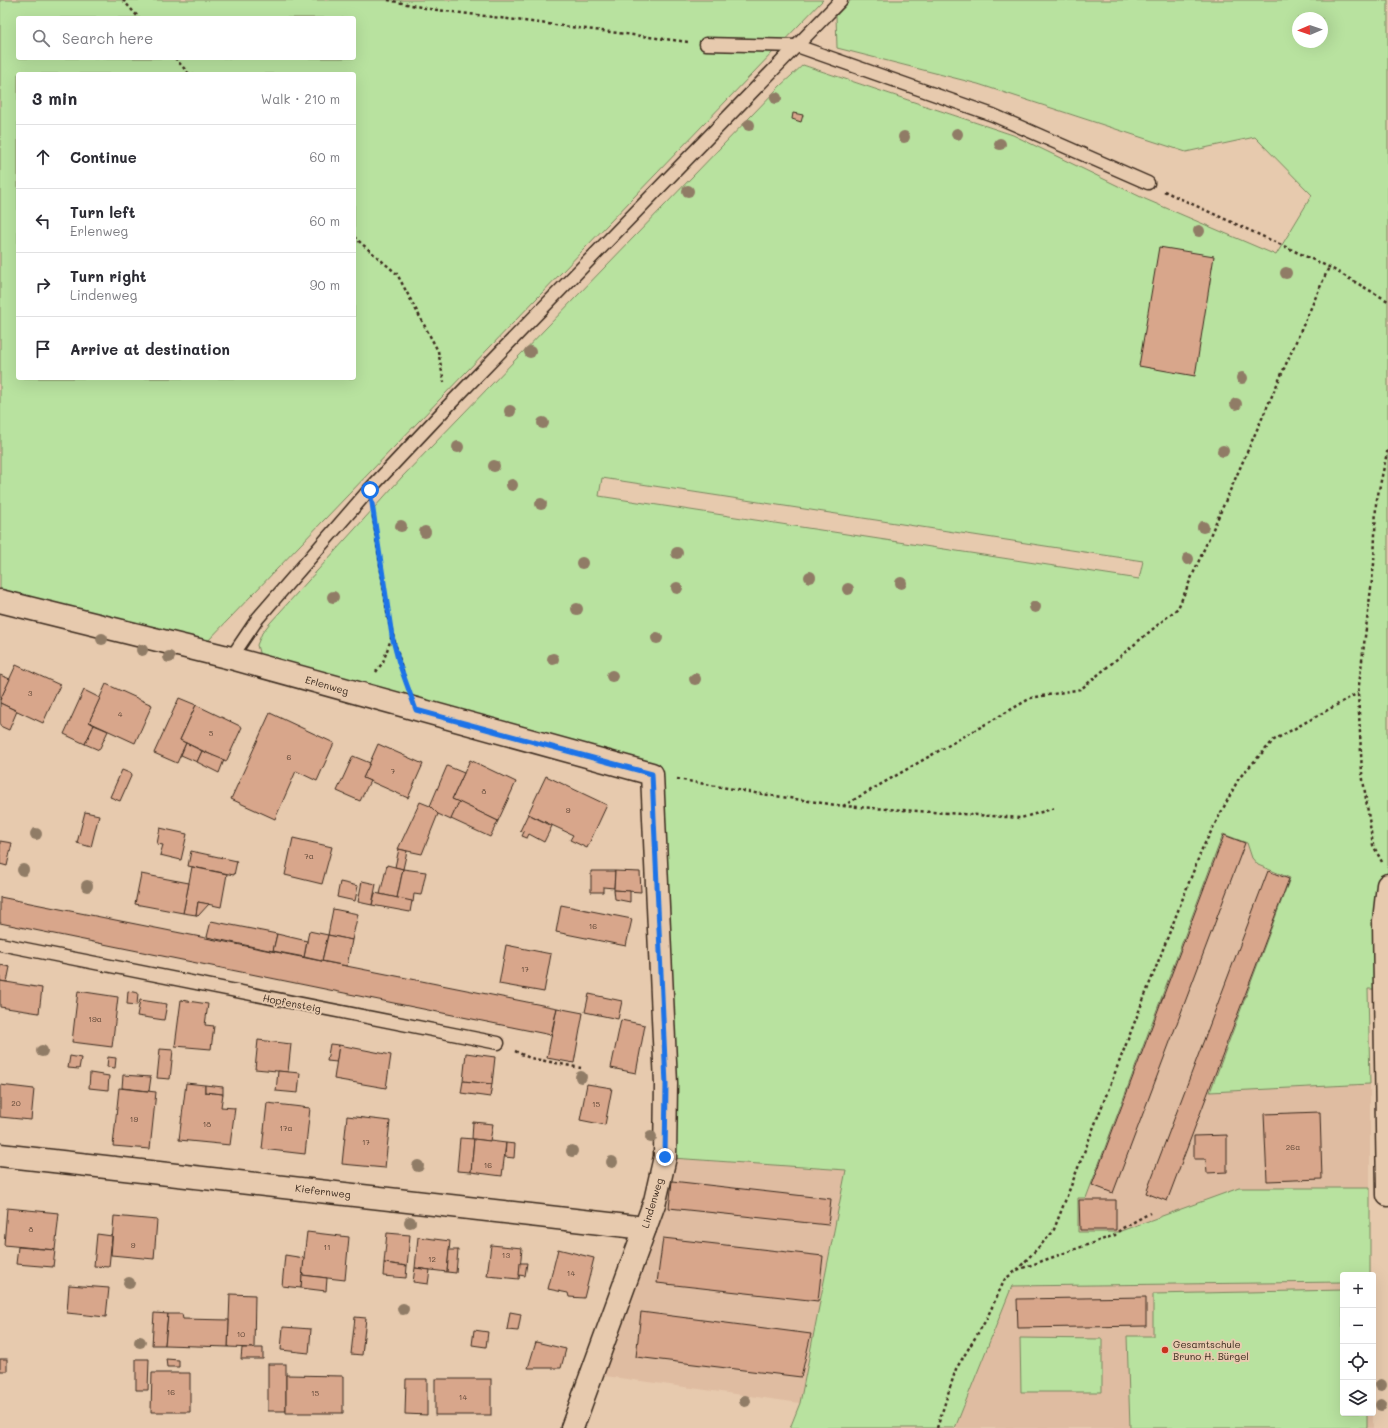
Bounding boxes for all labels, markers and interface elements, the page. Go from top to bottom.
north arrow [1292,12,1328,48]
search box [16,16,356,60]
icon: search [30,27,52,49]
text: Search here [62,28,153,48]
text: 3 min [32,87,77,109]
text: Walk · 210 m [261,90,340,107]
icon: ahead [32,146,54,168]
text: Continue [70,147,137,167]
text: 60 m [310,148,340,165]
text: Turn left [70,202,135,222]
icon: left [32,210,54,232]
text: 60 m [310,212,340,229]
text: Erlenweg [70,222,128,239]
text: Turn right [70,266,147,286]
icon: right [32,274,54,296]
text: 90 m [310,276,340,293]
text: Lindenweg [70,286,137,303]
icon: arrive [32,338,54,360]
text: Arrive at destination [70,339,230,359]
route start [361,481,379,499]
street label: Erlenweg [304,672,351,698]
house number: 3 [28,688,33,698]
house number: 4 [118,709,123,719]
house number: 5 [209,728,214,738]
house number: 6 [287,752,292,762]
house number: 7 [391,766,396,776]
house number: 8 [482,786,487,796]
house number: 9 [566,805,571,815]
house number: 7a [304,851,314,861]
house number: 16 [589,921,597,931]
house number: 17 [521,964,530,974]
street label: Hopfensteig [262,990,323,1016]
house number: 19a [88,1014,102,1024]
house number: 20 [11,1098,21,1108]
house number: 15 [592,1099,600,1109]
house number: 19 [130,1114,138,1124]
house number: 18 [203,1119,211,1129]
house number: 17a [279,1123,293,1133]
house number: 17 [362,1137,371,1147]
house number: 26a [1286,1142,1300,1152]
route end [656,1148,674,1166]
house number: 16 [484,1160,492,1170]
street label: Lindenweg [638,1176,666,1230]
street label: Kiefernweg [294,1181,352,1201]
house number: 8 [29,1224,34,1234]
house number: 9 [131,1240,136,1250]
house number: 11 [323,1242,331,1252]
house number: 13 [502,1250,510,1260]
house number: 12 [428,1254,436,1264]
house number: 14 [567,1268,575,1278]
map controls [1340,1272,1376,1416]
button: + [1340,1272,1376,1308]
button: − [1340,1308,1376,1344]
house number: 10 [237,1329,245,1339]
place label: Gesamtschule Bruno H. Bürgel [1173,1337,1249,1363]
button: locate [1340,1344,1376,1380]
marker: Gesamtschule Bruno H. Bürgel [1160,1345,1170,1355]
button: layers [1340,1380,1376,1416]
house number: 16 [167,1387,175,1397]
house number: 15 [311,1388,319,1398]
house number: 14 [459,1392,467,1402]

